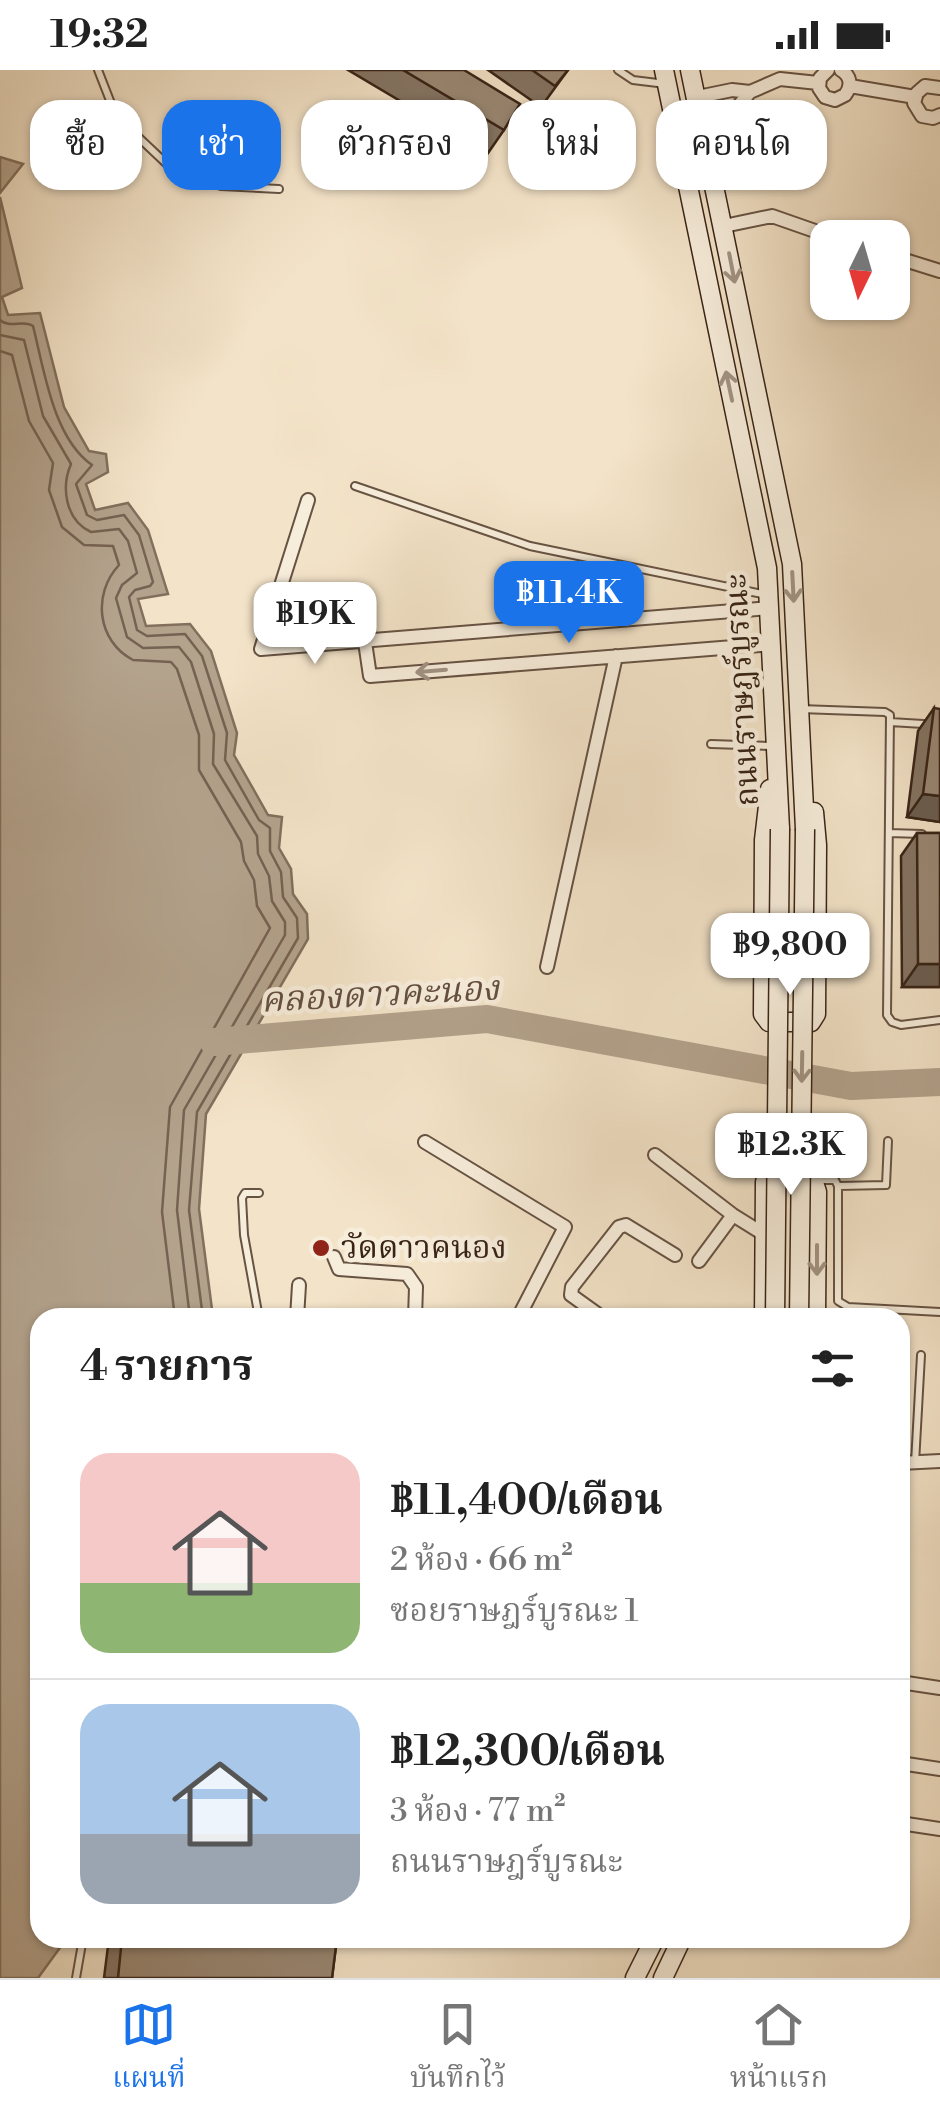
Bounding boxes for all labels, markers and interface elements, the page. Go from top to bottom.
text: 19:32 [50,12,149,59]
chip: ซื้อ [30,100,142,190]
chip: เช่า [162,100,281,190]
chip: ตัวกรอง [301,100,488,190]
chip: ใหม่ [508,100,636,190]
chip: คอนโด [656,100,827,190]
north arrow [810,220,910,320]
map controls [810,220,910,320]
one-way arrow [724,251,743,283]
one-way arrow [719,371,738,403]
pin: ฿11.4K [488,561,650,646]
one-way arrow [784,570,803,602]
text: ฿11.4K [516,573,622,613]
street label: ถนนราษฎร์บูรณะ [716,573,768,807]
pin: ฿19K [256,582,374,667]
text: ฿19K [276,594,354,634]
one-way arrow [415,662,447,681]
pin: ฿9,800 [709,913,871,998]
text: ฿9,800 [733,925,847,965]
water label: คลองดาวคะนอง [260,967,502,1023]
one-way arrow [792,1050,811,1082]
pin: ฿12.3K [710,1113,872,1198]
text: ฿12.3K [737,1125,845,1165]
place label: วัดดาวคนอง [341,1228,507,1268]
marker: วัดดาวคนอง [310,1237,332,1259]
one-way arrow [808,1242,826,1275]
text: 4 รายการ [80,1341,253,1394]
icon: filters [805,1341,860,1396]
text: ฿11,400/เดือน [390,1475,663,1528]
icon: home [160,1493,280,1613]
text: 2 ห้อง · 66 m² [390,1540,573,1580]
text: ซอยราษฎร์บูรณะ 1 [390,1591,638,1631]
text: ฿12,300/เดือน [390,1726,665,1779]
icon: home [160,1744,280,1864]
text: 3 ห้อง · 77 m² [390,1791,566,1831]
text: ถนนราษฎร์บูรณะ [390,1842,623,1882]
tab: แผนที่ [112,1997,186,2102]
tab: บันทึกไว้ [410,1997,505,2102]
tab: หน้าแรก [730,1997,828,2102]

